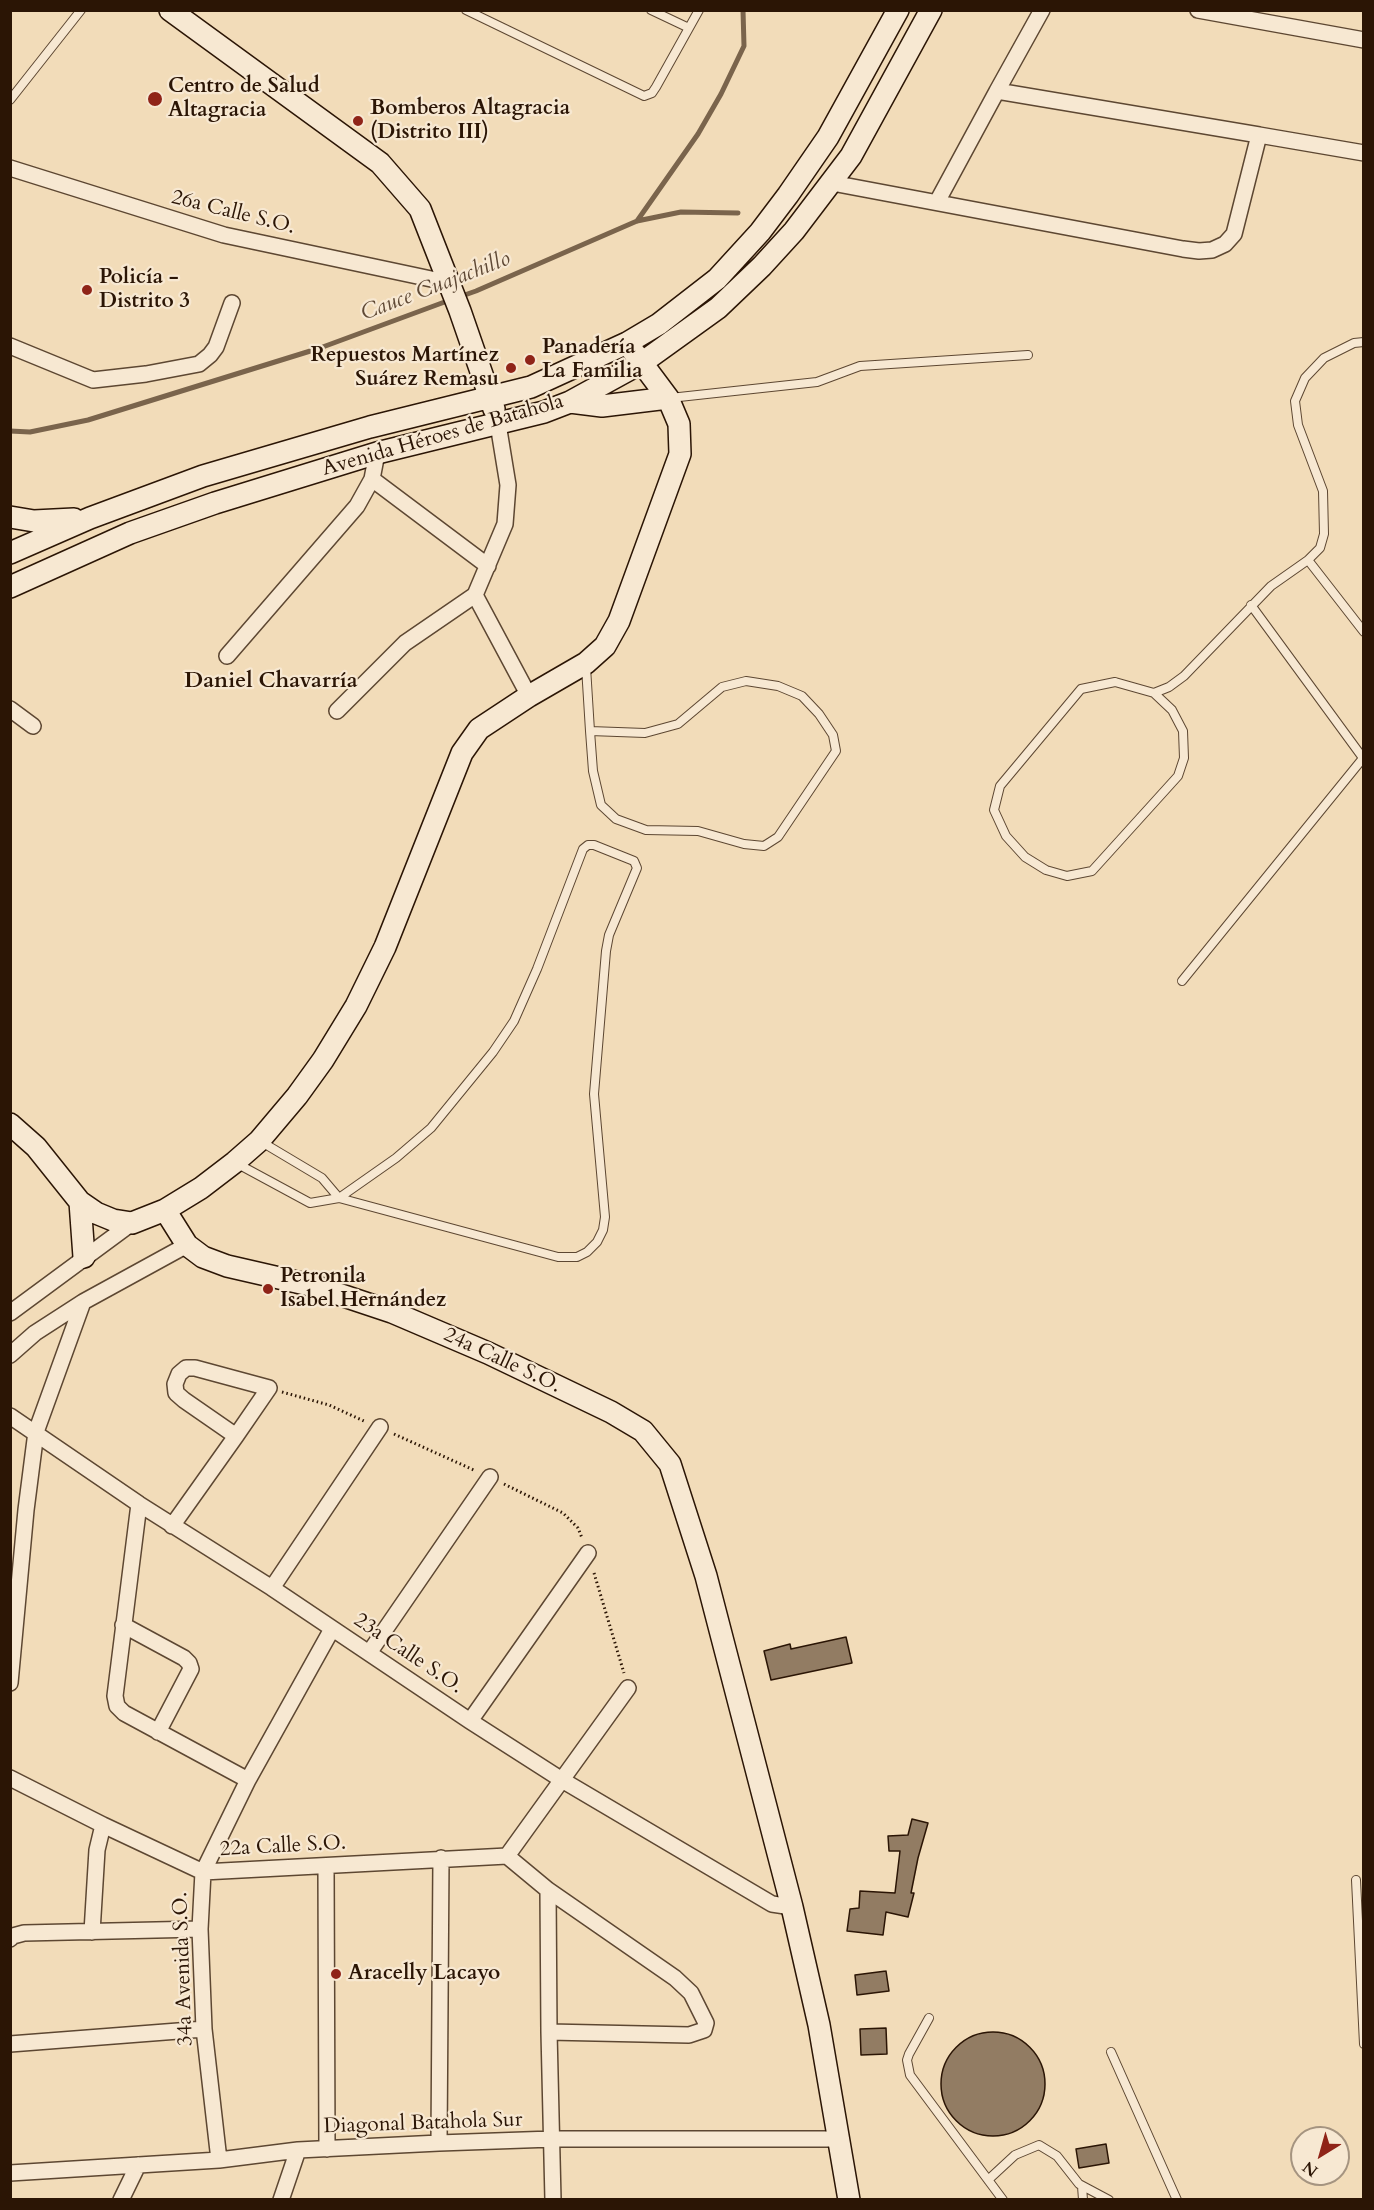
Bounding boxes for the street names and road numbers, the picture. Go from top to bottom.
street label: 26a Calle S.O. [169,185,297,241]
street label: Avenida Héroes de Batahola [319,389,567,483]
street label: 24a Calle S.O. [439,1323,565,1399]
street label: 23a Calle S.O. [348,1608,468,1700]
street label: 22a Calle S.O. [219,1831,347,1863]
street label: 34a Avenida S.O. [169,1891,199,2047]
street label: Diagonal Batahola Sur [323,2108,523,2140]

